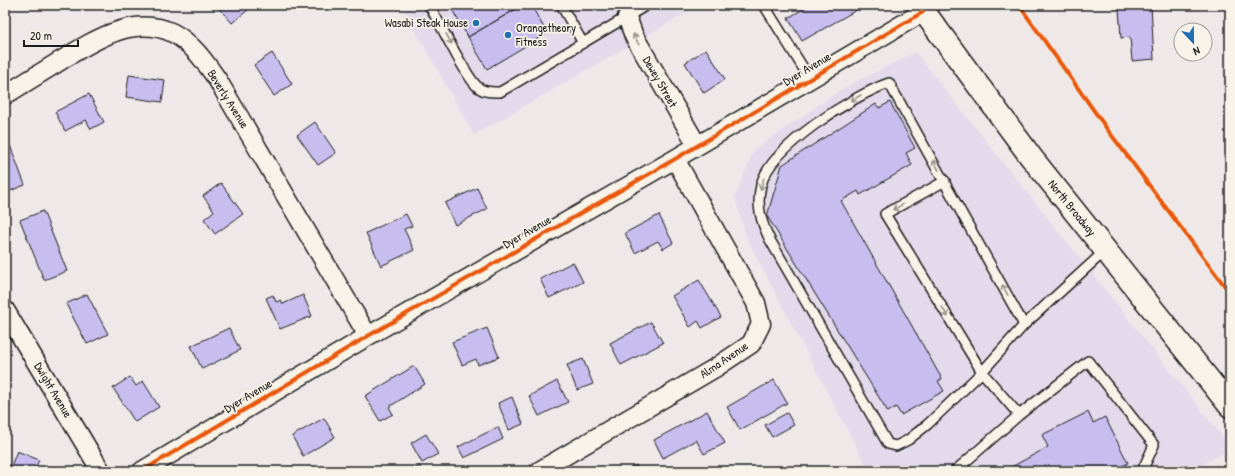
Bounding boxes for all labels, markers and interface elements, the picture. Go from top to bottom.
place label: Wasabi Steak House [385,14,468,31]
marker: Wasabi Steak House [471,18,481,28]
place label: Orangetheory Fitness [515,19,576,50]
scale bar [24,22,78,48]
north arrow [1173,22,1213,62]
text: 20 m [30,27,52,44]
marker: Orangetheory Fitness [503,30,513,40]
one-way arrow [445,33,453,45]
one-way arrow [632,33,639,45]
text: N [1191,44,1202,59]
street label: Dyer Avenue [779,47,834,90]
street label: Dewey Street [639,53,682,111]
street label: Beverly Avenue [204,66,253,132]
one-way arrow [850,94,862,102]
one-way arrow [931,159,939,171]
street label: North Broadway [1044,176,1100,239]
one-way arrow [758,177,765,190]
one-way arrow [892,203,904,211]
street label: Dyer Avenue [499,211,554,252]
one-way arrow [1001,285,1009,297]
one-way arrow [942,306,950,318]
street label: Alma Avenue [696,337,751,382]
street label: Dwight Avenue [30,359,77,421]
street label: Dyer Avenue [220,374,275,417]

